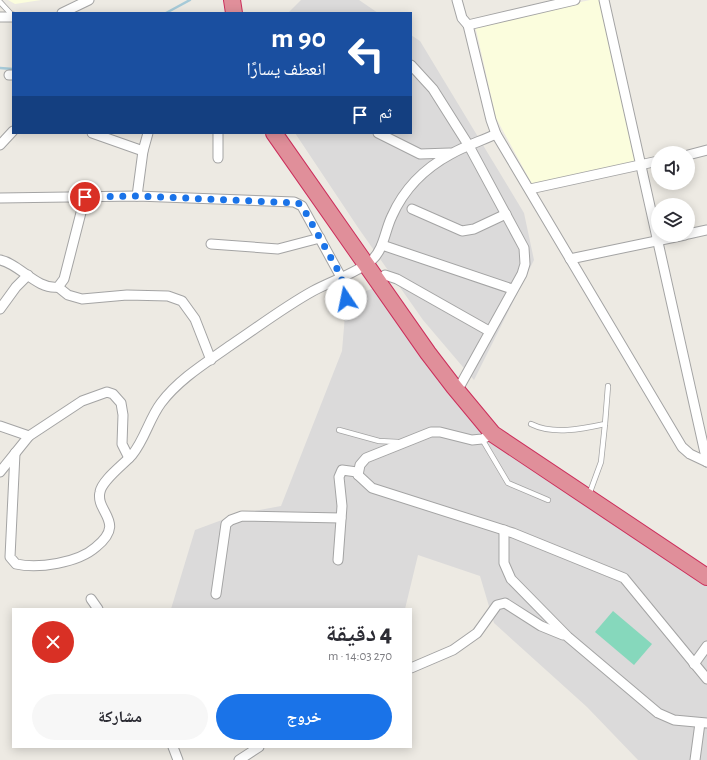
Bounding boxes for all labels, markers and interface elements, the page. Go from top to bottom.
text: 90 m [271,25,326,53]
icon: left [340,28,392,80]
text: انعطف يسارًا [246,61,326,79]
icon: arrive [349,104,371,126]
text: ثم [379,106,392,121]
map controls [651,146,695,242]
button: sound [651,146,695,190]
pin [68,180,102,214]
icon: arrive [74,186,96,208]
button: layers [651,198,695,242]
position arrow [325,278,367,320]
button: close [32,621,74,663]
text: 4 دقيقة [326,622,392,646]
text: 270 m · 14:03 [328,650,392,663]
button: مشاركة [32,694,208,740]
button: خروج [216,694,392,740]

